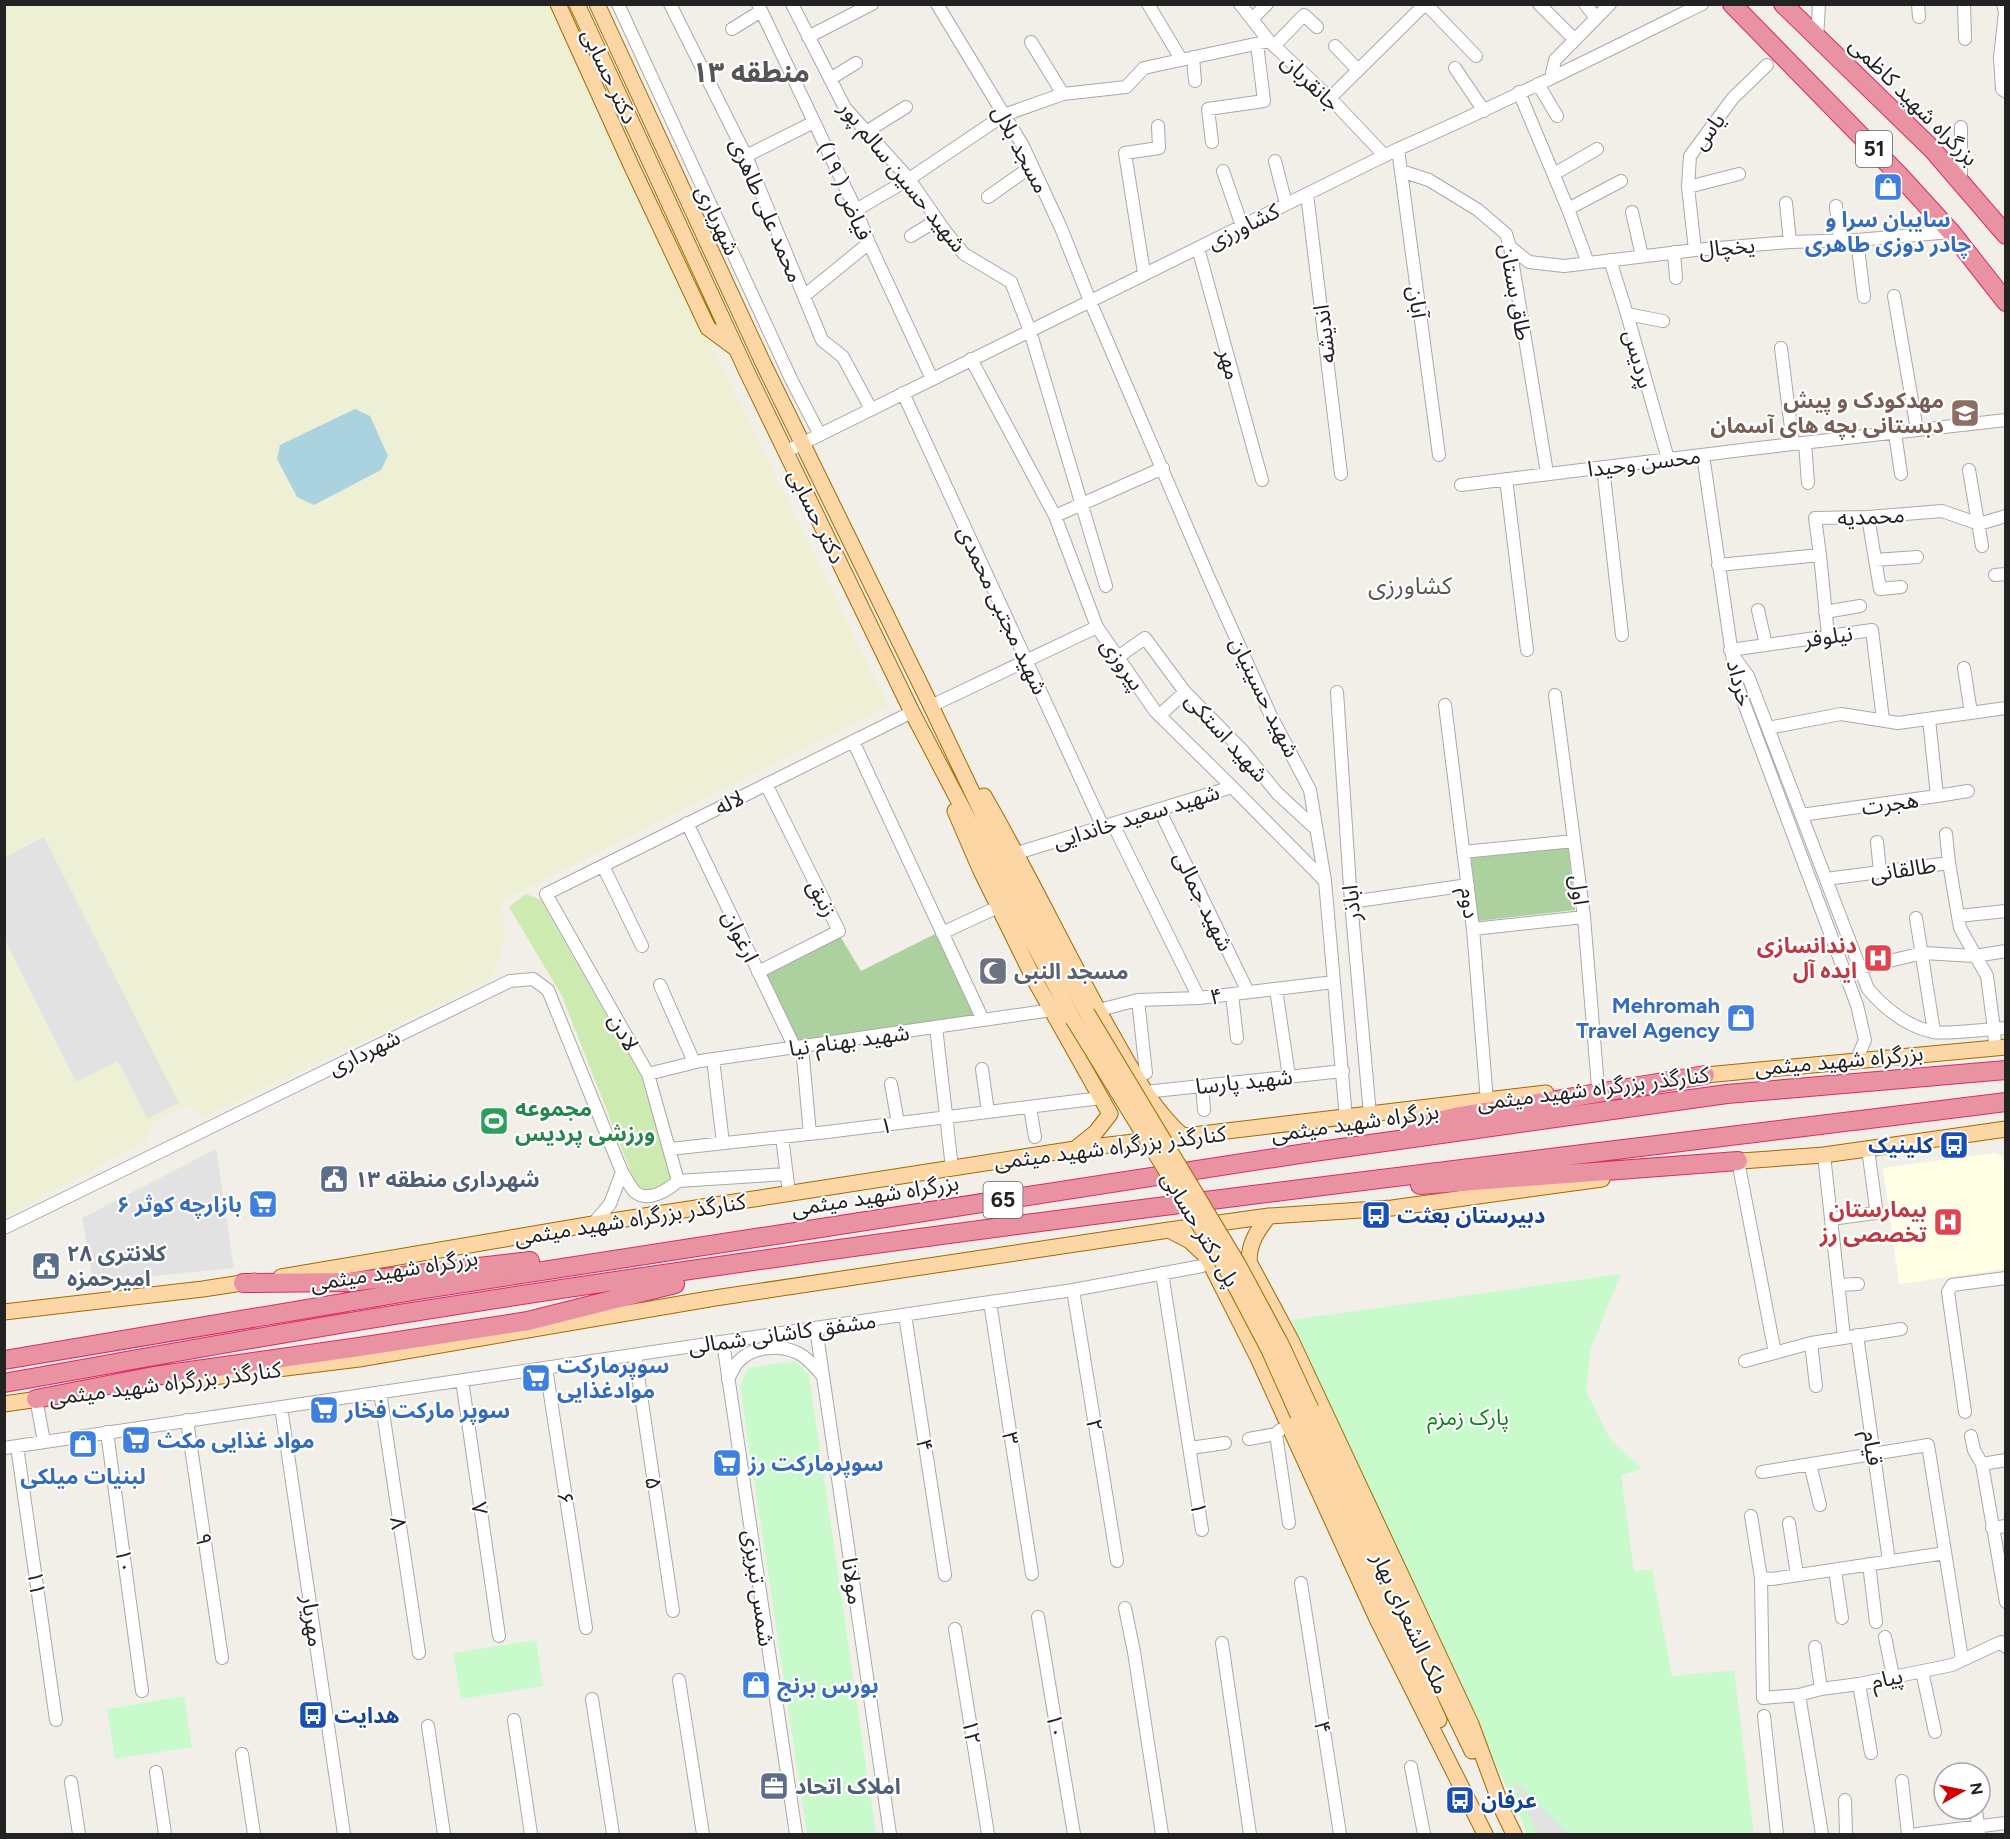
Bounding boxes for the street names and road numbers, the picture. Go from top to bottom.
street label: دکتر حسابی [576,24,643,128]
street label: بزرگراه شهید کاظمی [1843,31,1984,172]
street label: جانقربان [1276,48,1346,117]
street label: شهید حسین سالم پور [830,94,972,259]
street label: مسجد بلال [986,101,1055,198]
street label: یاس [1686,107,1731,155]
road number: 51 [1856,131,1892,167]
street label: محمد علی طاهری [724,134,809,286]
street label: فیاض ( ۱۹) [811,138,878,245]
street label: شهریاری [690,181,745,260]
street label: کشاورزی [1203,197,1285,255]
street label: یخچال [1698,232,1756,264]
street label: طاق بستان [1494,241,1537,343]
street label: آبان [1402,284,1433,322]
street label: اندیشه [1308,303,1341,365]
street label: پردیس [1617,327,1659,392]
street label: مهر [1212,344,1247,383]
street label: محسن وحیدا [1586,442,1702,483]
street label: دکتر حسابی [782,464,851,568]
street label: محمدیه [1837,501,1905,532]
street label: شهید مجتبی محمدی [952,521,1054,699]
street label: نیلوفر [1801,620,1855,653]
street label: پیروزی [1094,633,1150,697]
street label: شهید حسینیان [1224,633,1305,762]
street label: خرداد [1721,657,1758,709]
street label: شهید استکی [1179,687,1274,788]
street label: شهید سعید خاندایی [1050,778,1223,855]
street label: لاله [710,784,748,821]
street label: هجرت [1860,786,1920,821]
street label: شهید جمالی [1168,847,1239,956]
street label: طالقانی [1868,852,1938,887]
street label: اول [1564,873,1595,907]
street label: زنبق [802,875,843,922]
street label: اباذر [1336,884,1367,923]
street label: دوم [1451,886,1485,920]
street label: ارغوان [716,906,765,967]
street label: ۴ [1208,982,1224,1011]
street label: لادن [602,1009,645,1056]
street label: شهید بهنام نیا [787,1019,911,1065]
street label: شهرداری [324,1023,405,1081]
street label: بزرگراه شهید میثمی [1754,1040,1925,1081]
street label: کنارگذر بزرگراه شهید میثمی [1475,1061,1712,1116]
street label: شهید پارسا [1194,1063,1294,1101]
street label: بزرگراه شهید میثمی [1269,1097,1441,1148]
street label: ۱ [878,1111,894,1140]
street label: کنارگذر بزرگراه شهید میثمی [992,1120,1229,1175]
street label: پل دکتر حسابی [1154,1167,1246,1293]
street label: بزرگراه شهید میثمی [789,1169,961,1222]
road number: 65 [984,1182,1022,1218]
street label: کنارگذر بزرگراه شهید میثمی [513,1188,749,1251]
street label: بزرگراه شهید میثمی [308,1244,480,1297]
street label: مشفق کاشانی شمالی [686,1307,878,1360]
street label: کنارگذر بزرگراه شهید میثمی [47,1356,284,1411]
street label: ۲ [1080,1417,1109,1433]
street label: قیام [1854,1429,1888,1468]
street label: ۳ [996,1430,1025,1446]
street label: ۴ [910,1437,939,1453]
street label: ۵ [639,1475,668,1491]
street label: ۶ [551,1490,580,1506]
street label: ۷ [465,1500,494,1517]
street label: ۱ [1184,1500,1213,1516]
street label: ۸ [384,1515,413,1532]
street label: شمس تبریزی [737,1528,780,1648]
street label: ۹ [189,1531,218,1547]
street label: ۱۰ [109,1547,140,1575]
street label: ملک الشعرای بهار [1366,1547,1455,1698]
street label: مولانا [836,1556,869,1606]
street label: ۱۱ [21,1569,52,1597]
street label: مهریار [295,1593,329,1649]
street label: پیام [1869,1662,1906,1698]
street label: ۱۰ [1040,1712,1071,1741]
street label: ۱۲ [956,1718,987,1747]
street label: ۴ [1308,1719,1337,1735]

